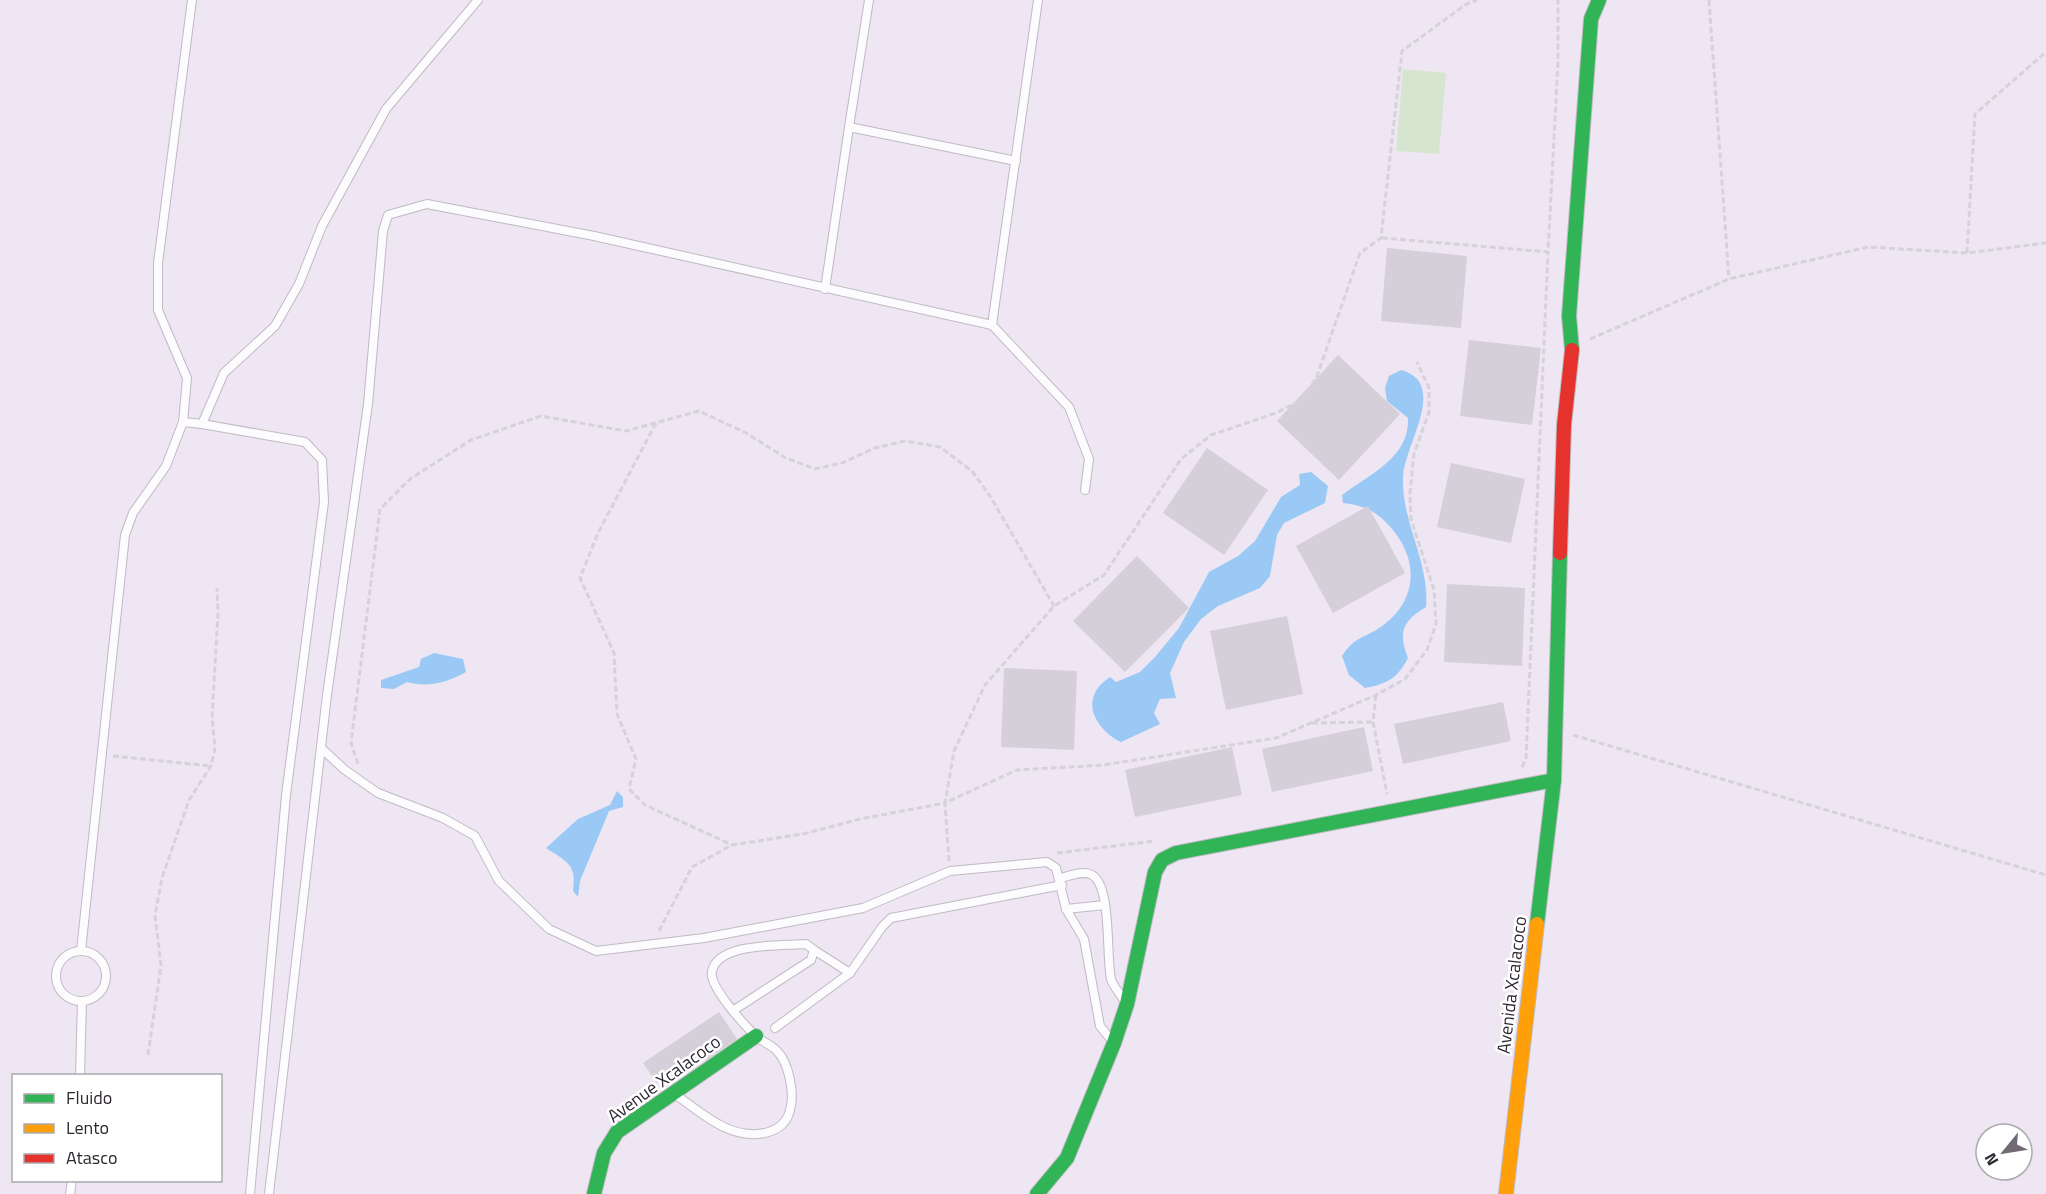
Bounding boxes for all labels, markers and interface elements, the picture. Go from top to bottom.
street label: Avenida Xcalacoco [1490,915,1533,1055]
street label: Avenue Xcalacoco [601,1028,726,1129]
legend [12,1074,222,1182]
text: Fluido [66,1084,112,1111]
text: Lento [66,1114,109,1141]
north arrow [1974,1122,2034,1182]
text: Atasco [66,1144,117,1171]
text: N [1978,1149,2004,1170]

